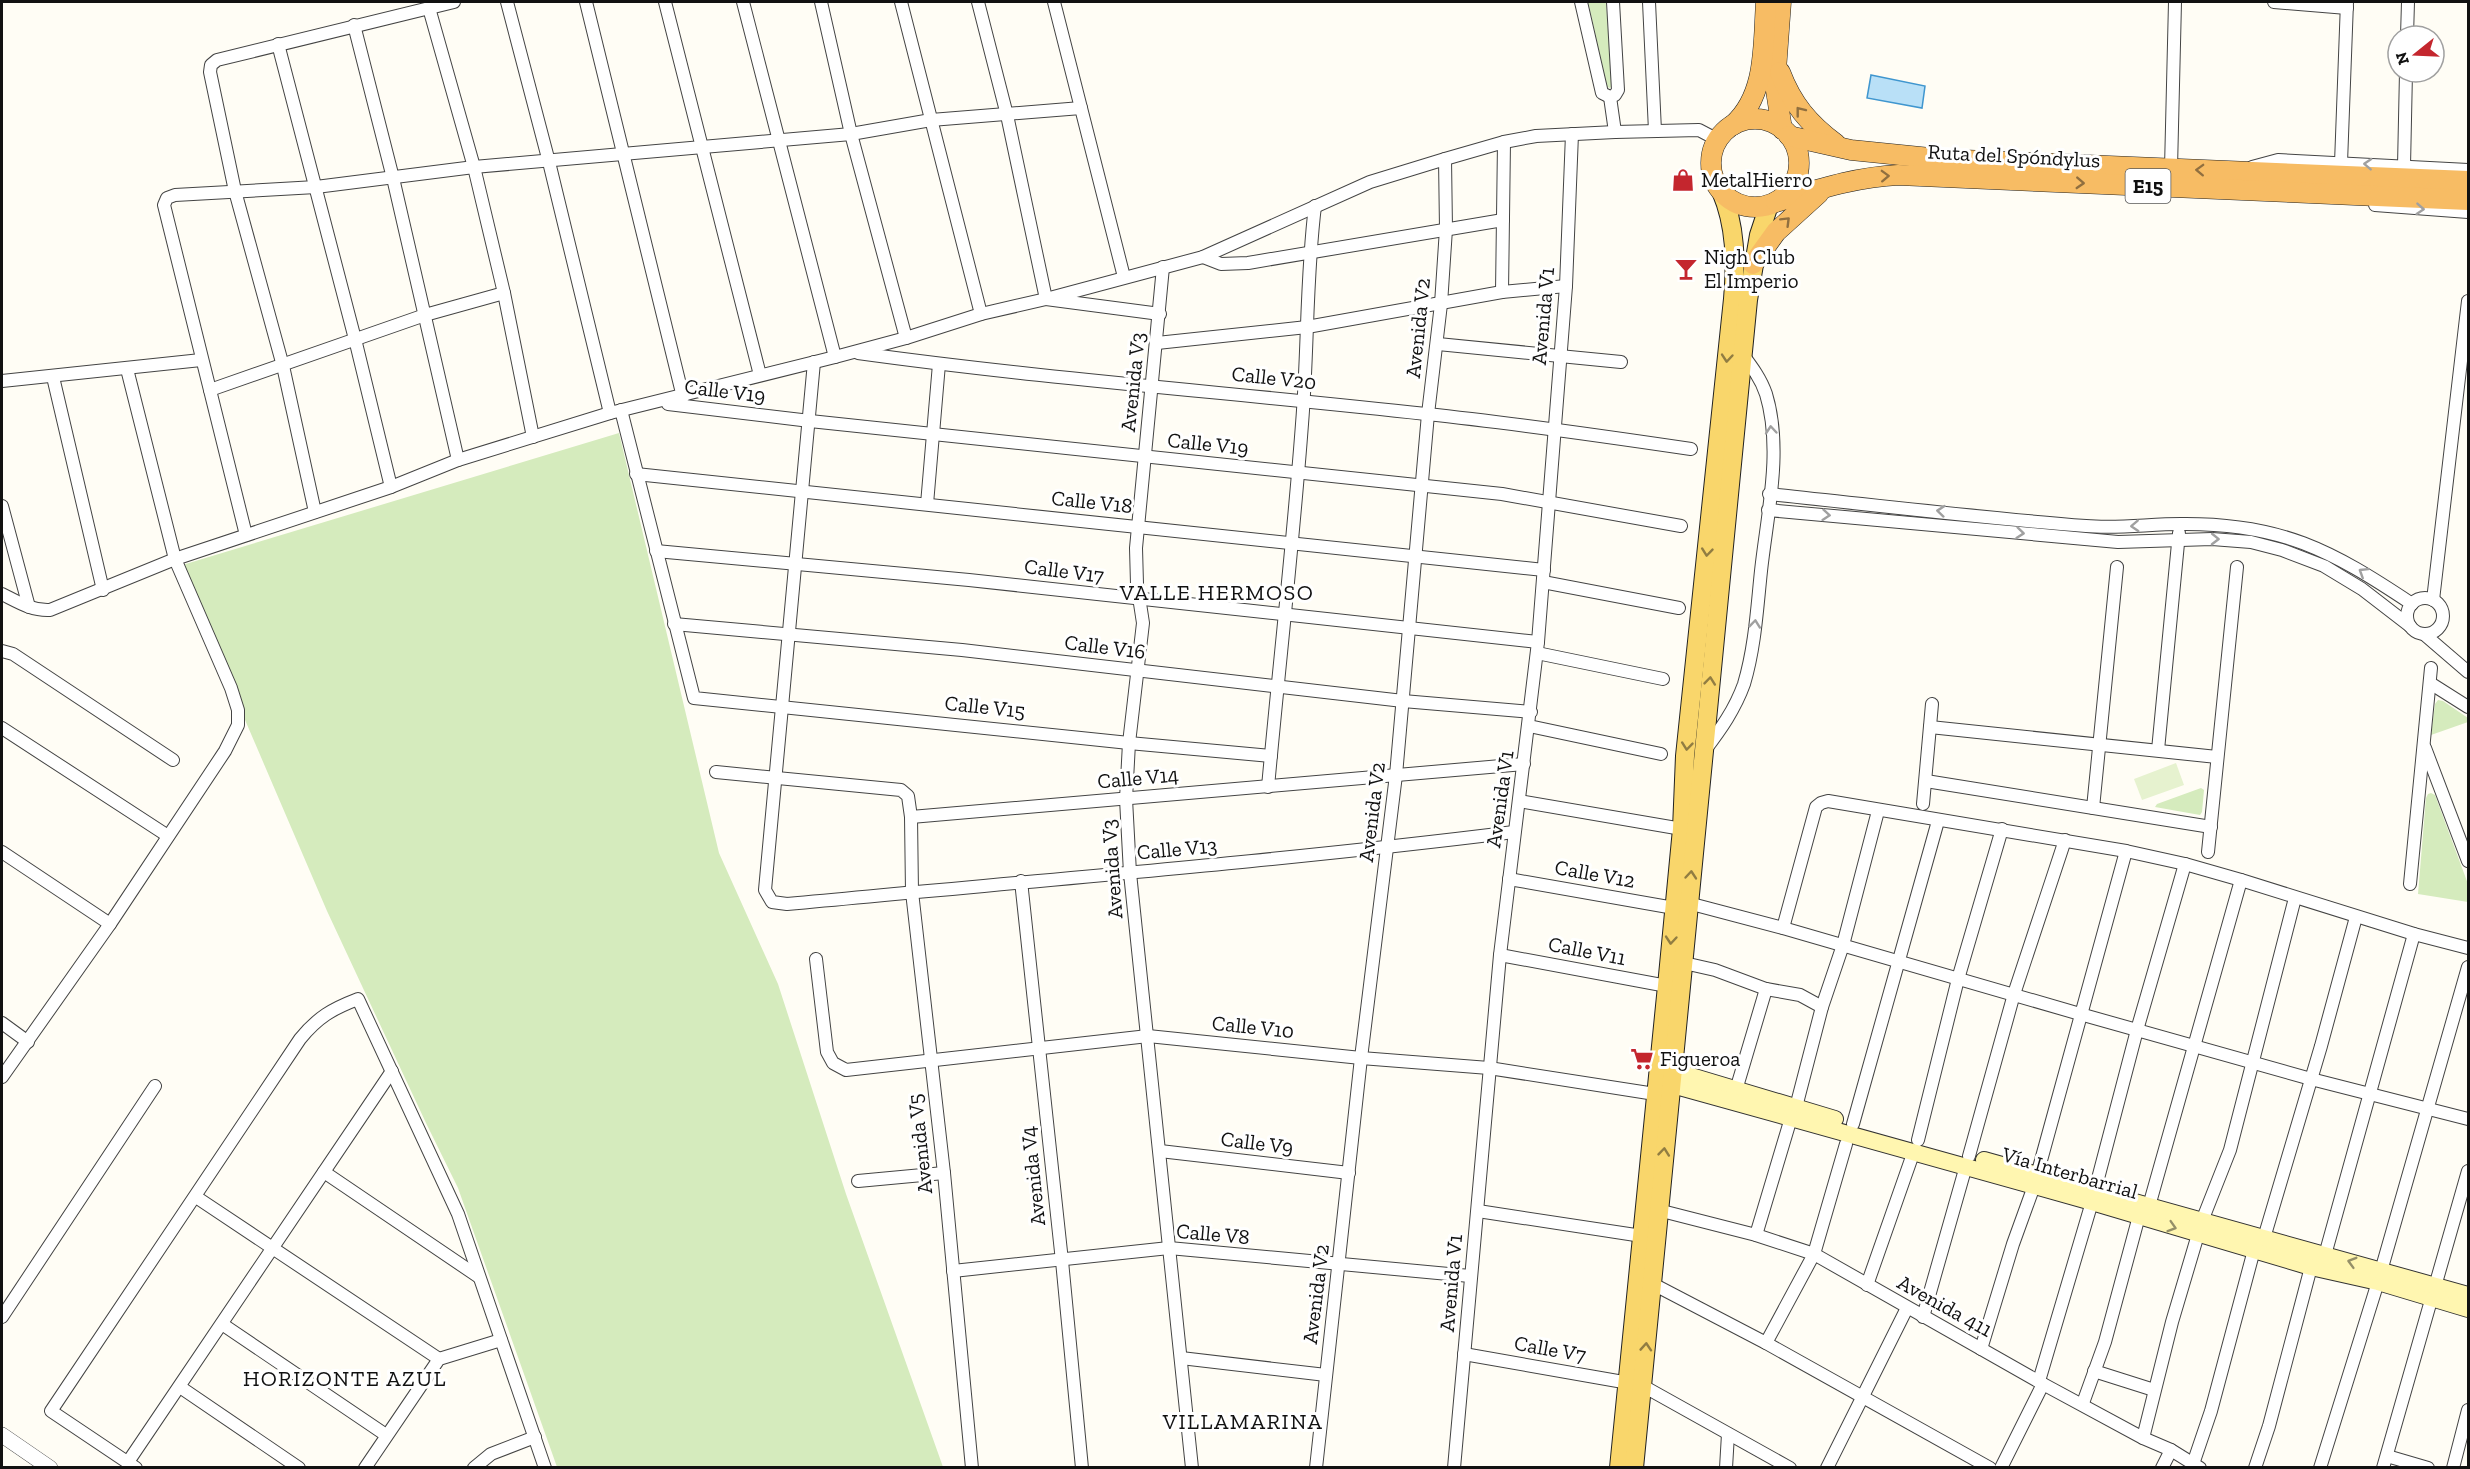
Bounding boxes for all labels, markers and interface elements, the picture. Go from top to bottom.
north arrow [2386,24,2446,84]
text: N [2391,50,2413,67]
one-way arrow [1797,107,1808,118]
street label: Ruta del Spóndylus [1927,138,2101,173]
one-way arrow [2364,158,2373,171]
one-way arrow [2196,163,2205,176]
shop icon: MetalHierro [1670,167,1696,193]
place label: MetalHierro [1701,167,1812,192]
one-way arrow [1881,169,1890,182]
road number: E15 [2126,169,2170,203]
one-way arrow [2076,176,2085,189]
one-way arrow [2416,202,2425,215]
one-way arrow [1779,218,1790,229]
place label: Nigh Club El Imperio [1704,244,1798,293]
bar icon: Nigh Club El Imperio [1673,256,1699,282]
street label: Avenida V1 [1526,266,1559,366]
street label: Avenida V2 [1400,277,1435,379]
street label: Avenida V3 [1115,331,1150,433]
one-way arrow [1721,353,1734,362]
street label: Calle V20 [1230,361,1318,394]
street label: Calle V19 [683,373,767,408]
one-way arrow [1765,426,1778,435]
street label: Calle V19 [1166,427,1250,460]
street label: Calle V18 [1050,485,1134,518]
one-way arrow [1936,505,1946,518]
one-way arrow [1821,508,1831,521]
one-way arrow [2131,520,2140,533]
one-way arrow [2016,526,2025,539]
one-way arrow [2210,533,2219,545]
one-way arrow [1701,547,1714,556]
street label: Calle V17 [1023,553,1105,588]
one-way arrow [2359,568,2370,579]
district label: VALLE HERMOSO [1119,579,1314,606]
one-way arrow [1748,620,1761,629]
street label: Calle V16 [1063,629,1147,664]
one-way arrow [1703,676,1716,685]
street label: Calle V15 [943,690,1027,723]
one-way arrow [1681,741,1693,750]
street label: Avenida V1 [1480,749,1519,849]
street label: Calle V14 [1096,761,1180,794]
street label: Avenida V2 [1353,761,1390,863]
street label: Avenida V3 [1096,818,1127,920]
street label: Calle V13 [1136,833,1218,864]
street label: Calle V12 [1553,854,1637,893]
one-way arrow [1684,870,1697,879]
street label: Calle V11 [1546,931,1628,970]
one-way arrow [1665,935,1678,944]
street label: Calle V10 [1211,1010,1295,1043]
supermarket icon: Figueroa [1629,1046,1655,1072]
place label: Figueroa [1660,1046,1741,1071]
street label: Avenida V5 [902,1093,937,1195]
street label: Avenida V4 [1015,1125,1050,1227]
street label: Calle V9 [1219,1126,1295,1159]
street label: Vía Interbarrial [1999,1141,2141,1204]
one-way arrow [1657,1148,1670,1157]
street label: Calle V8 [1175,1218,1251,1249]
one-way arrow [2166,1219,2177,1232]
street label: Avenida V1 [1434,1233,1467,1333]
street label: Avenida V2 [1297,1243,1334,1345]
one-way arrow [2347,1257,2357,1269]
street label: Avenida 411 [1893,1269,1997,1342]
street label: Calle V7 [1512,1330,1588,1367]
one-way arrow [1640,1342,1653,1351]
district label: HORIZONTE AZUL [243,1365,447,1392]
district label: VILLAMARINA [1162,1408,1323,1435]

